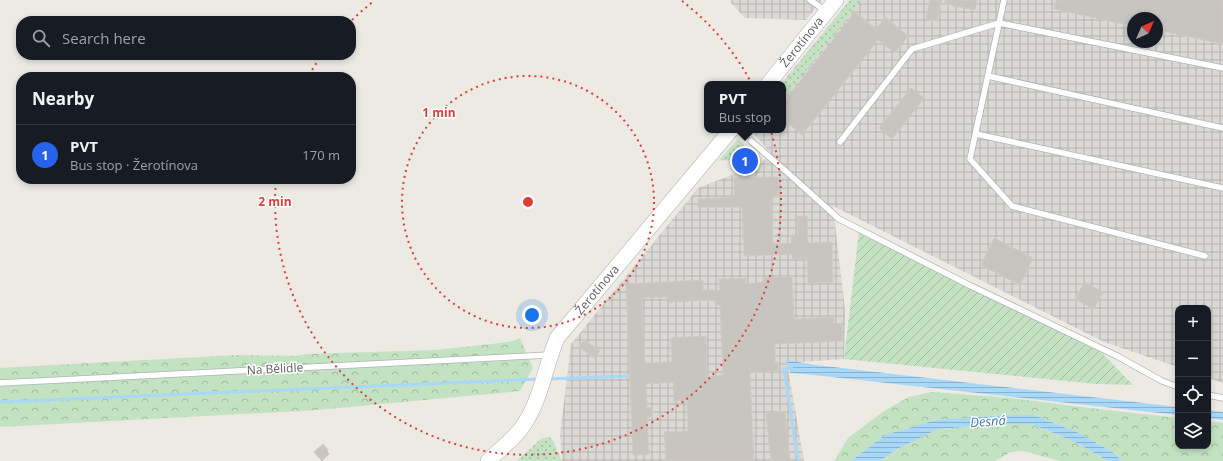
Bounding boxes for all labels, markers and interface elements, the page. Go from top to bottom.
north arrow [1127,12,1163,48]
street label: Žerotínova [776,13,827,71]
search box [16,16,356,60]
icon: search [30,27,52,49]
text: Search here [62,28,146,48]
popup [704,81,786,133]
text: Nearby [32,87,94,110]
text: PVT [719,88,747,108]
text: 1 min [422,104,456,121]
text: Bus stop [719,108,771,126]
text: PVT [70,136,98,156]
text: 1 [41,146,49,164]
text: 170 m [302,146,340,164]
pin: 1 [732,146,758,176]
text: Bus stop · Žerotínova [70,156,198,174]
text: 2 min [258,193,292,210]
centre of rings [521,195,535,209]
street label: Žerotínova [571,261,623,318]
your location [522,305,542,325]
map controls [1175,305,1211,449]
button: + [1175,305,1211,341]
button: − [1175,341,1211,377]
street label: Na Bělidle [246,359,304,378]
button: locate [1175,377,1211,413]
water label: Desná [970,411,1007,431]
button: layers [1175,413,1211,449]

